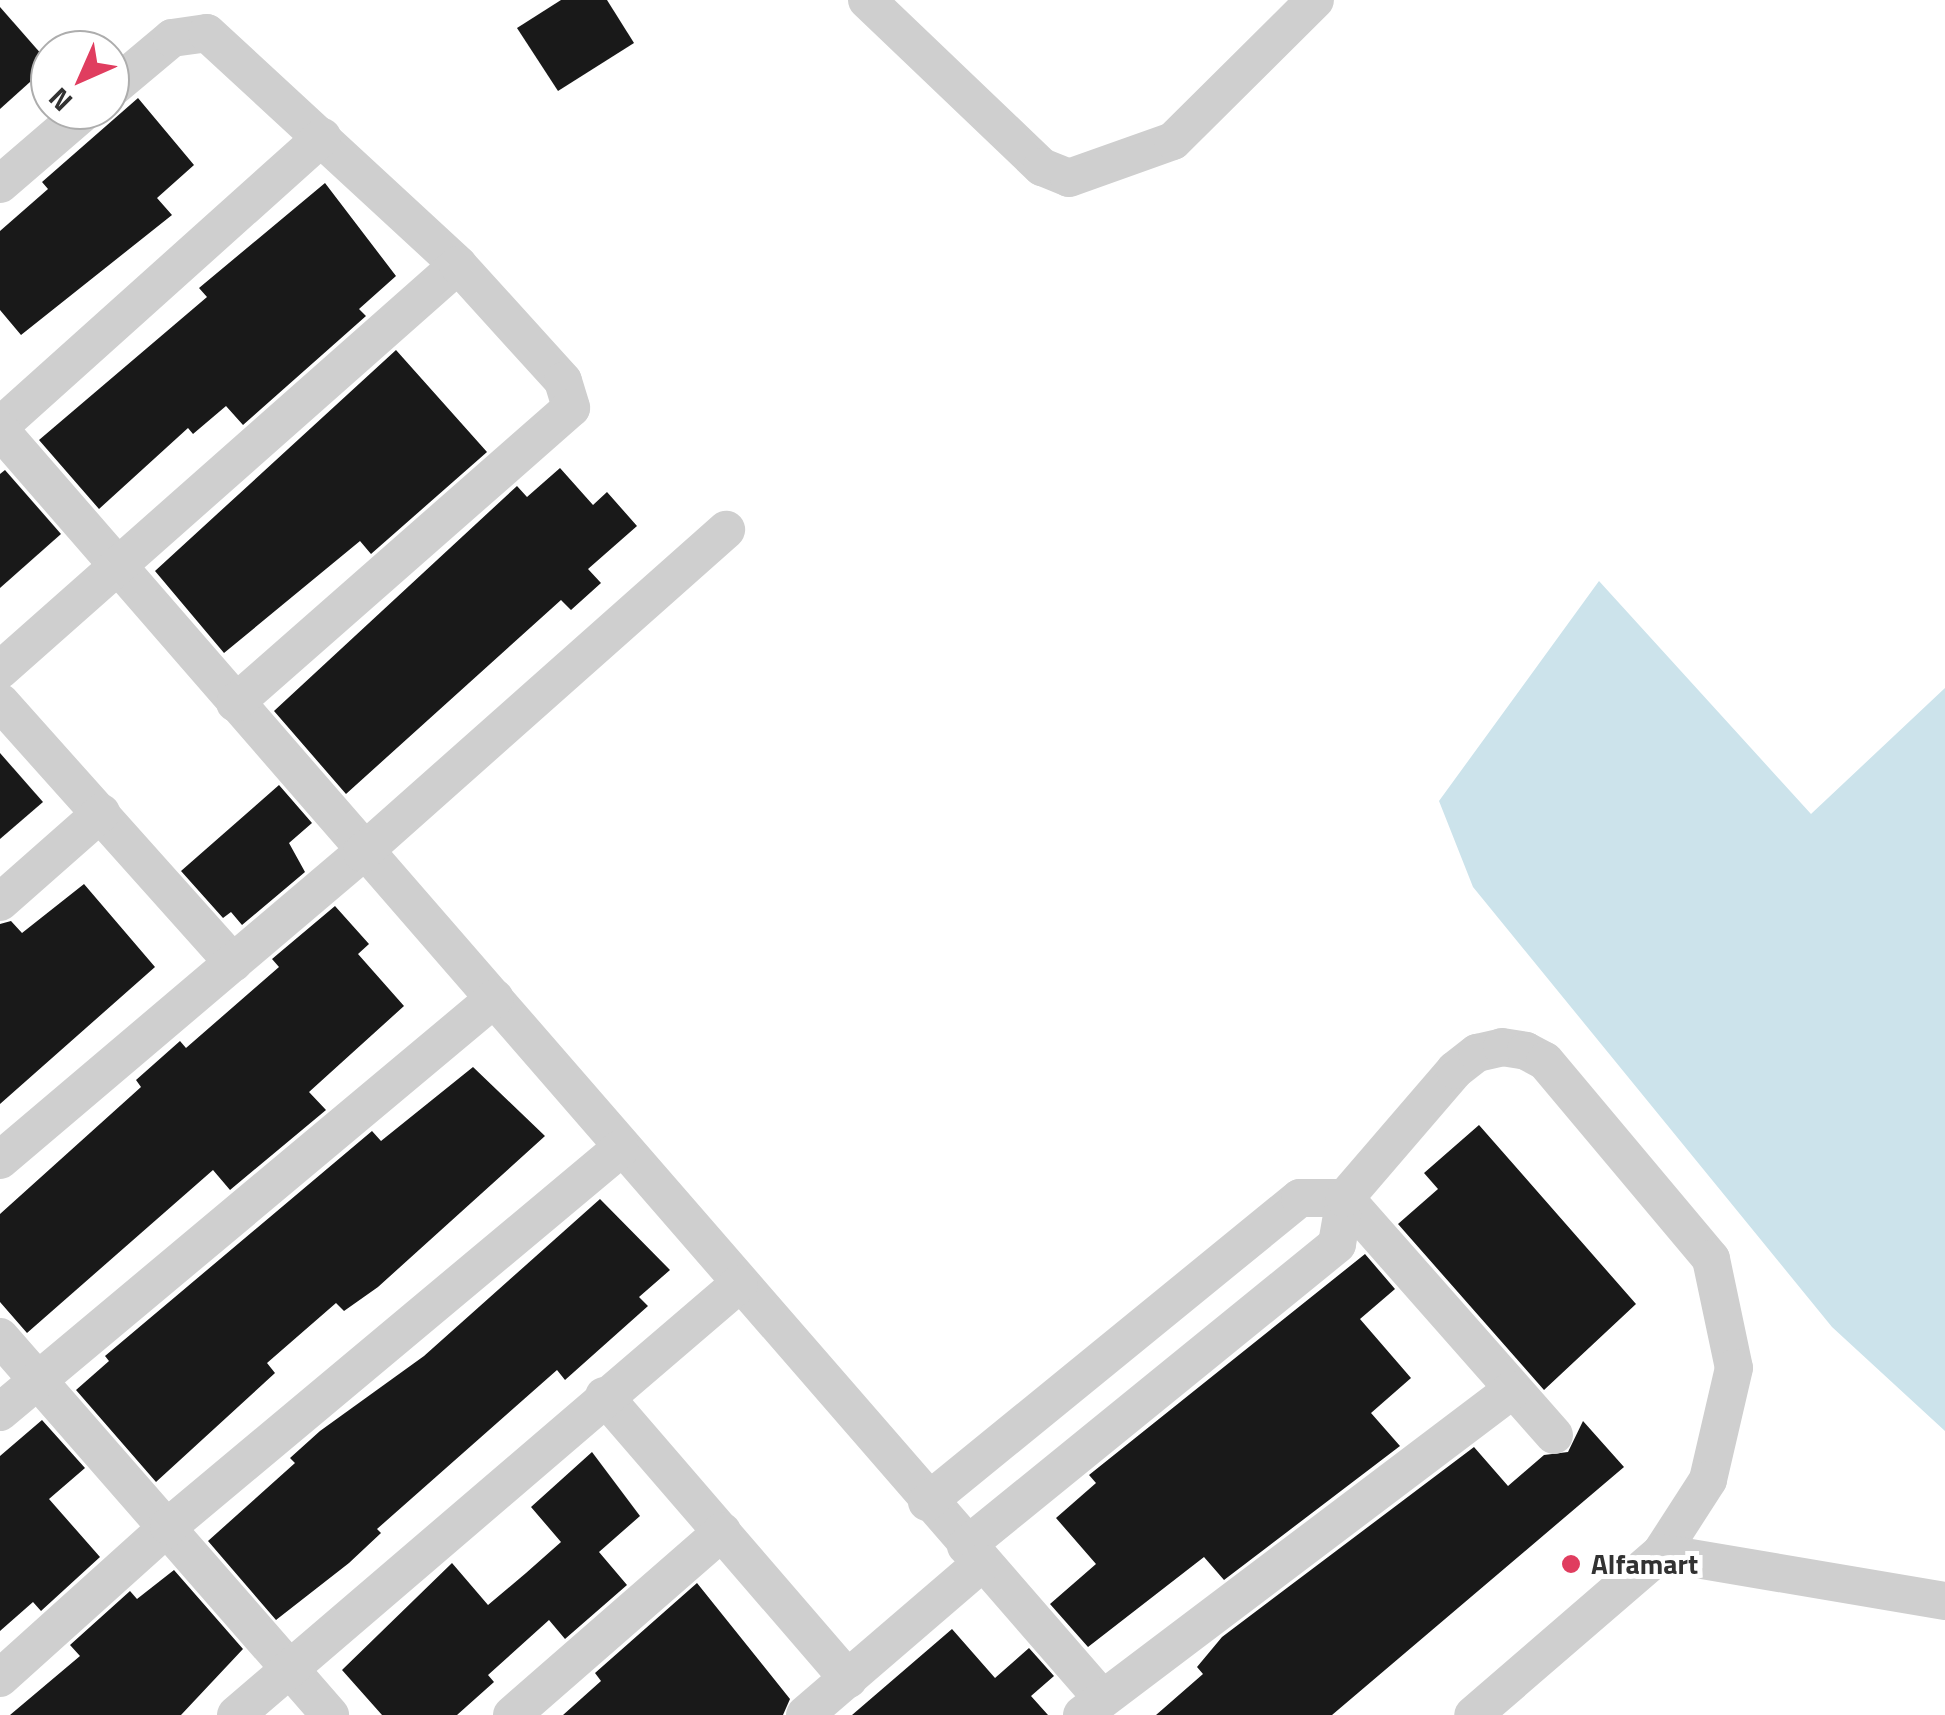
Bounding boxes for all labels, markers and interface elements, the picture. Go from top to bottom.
north arrow [30,30,130,130]
text: N [38,78,82,122]
place label: Alfamart [1591,1547,1698,1581]
marker: Alfamart [1560,1553,1582,1575]

